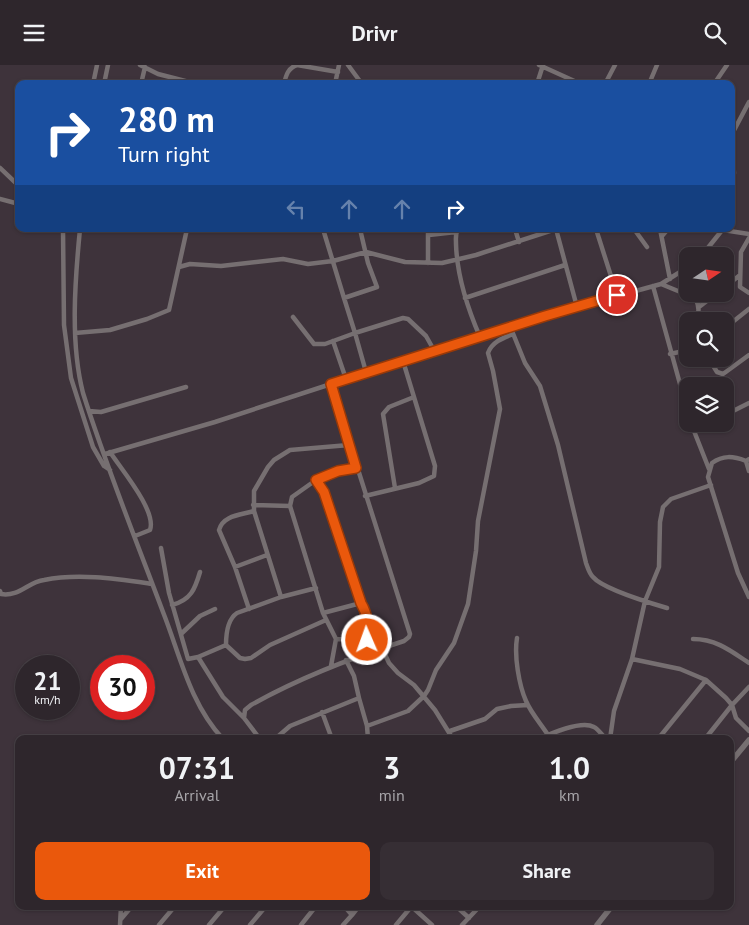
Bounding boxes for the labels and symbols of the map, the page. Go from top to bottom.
north arrow [679,247,734,303]
pin [596,274,638,316]
position arrow [340,613,392,665]
speed limit sign: 30 [90,655,155,720]

